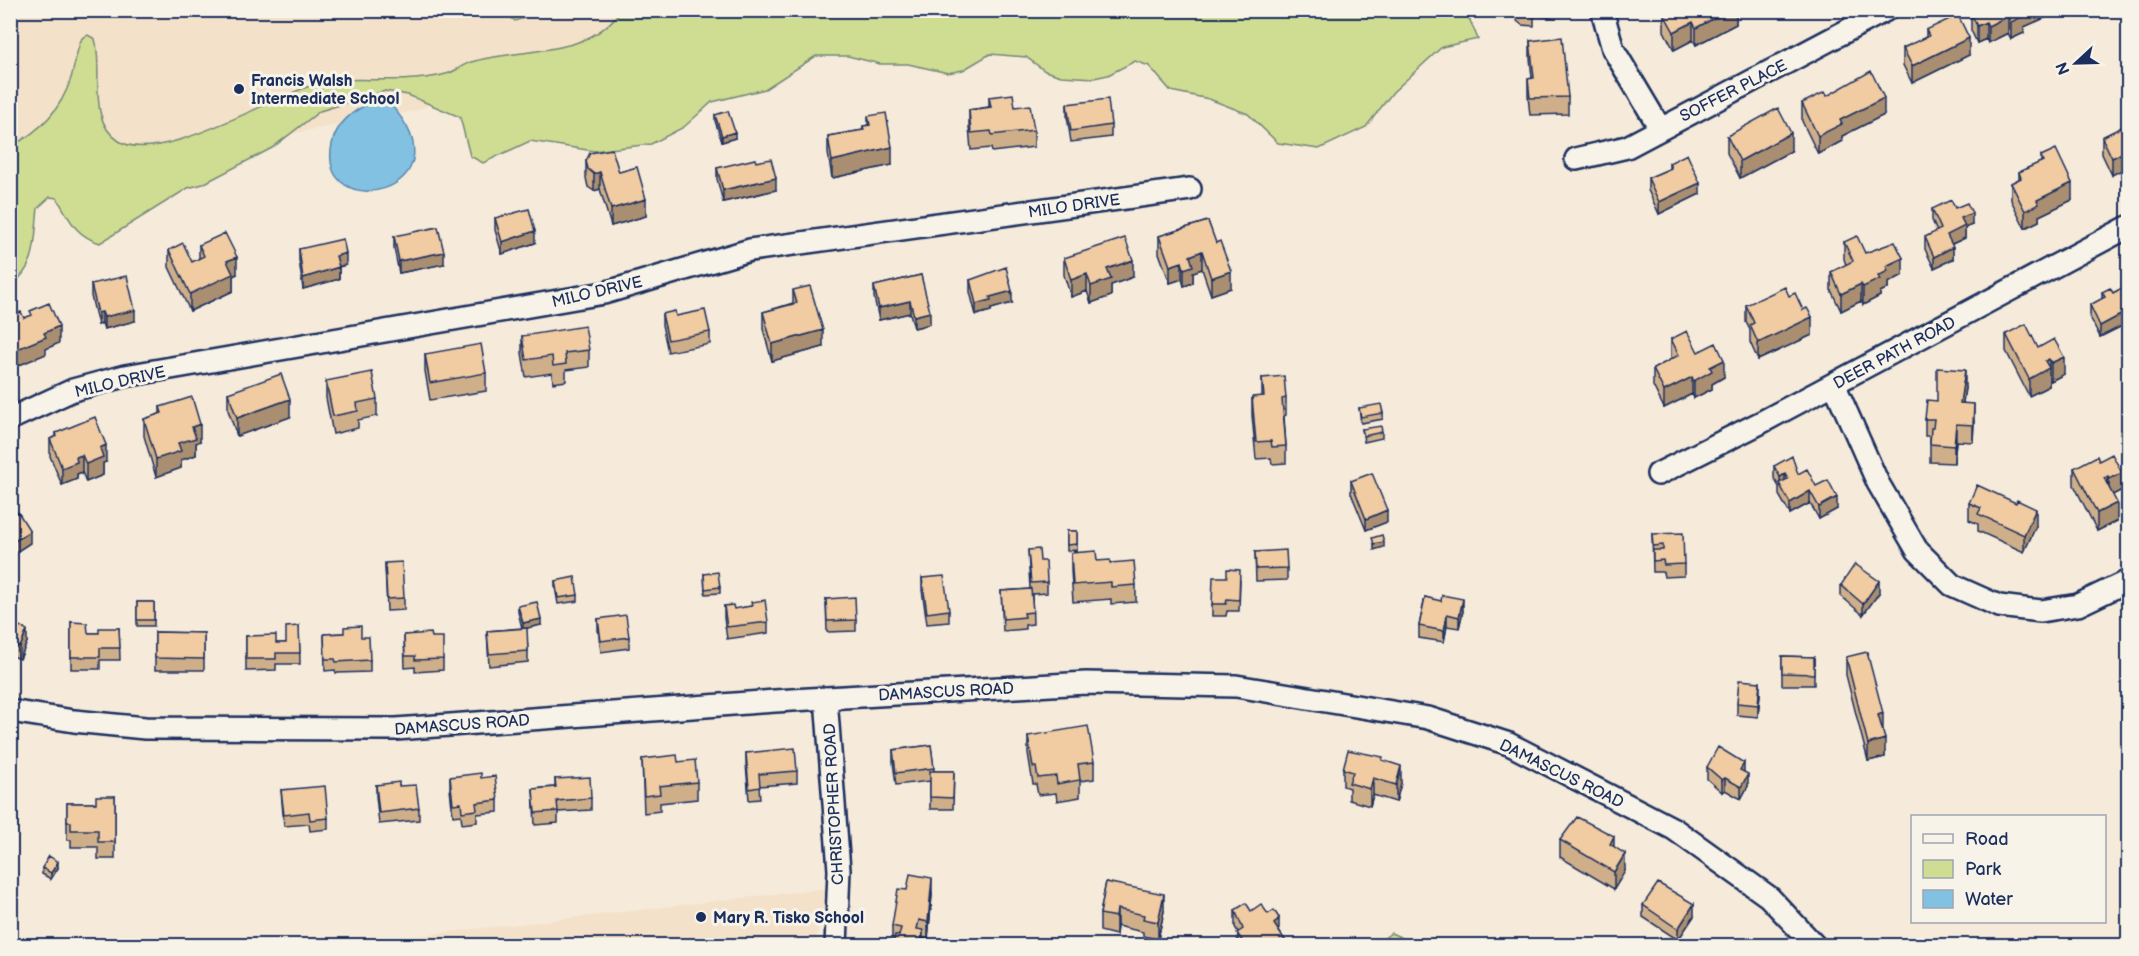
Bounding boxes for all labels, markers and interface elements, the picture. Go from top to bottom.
north arrow [2046,33,2106,93]
street label: SOFFER PLACE [1677,56,1790,127]
text: N [2052,59,2075,77]
place label: Francis Walsh Intermediate School [251,72,399,109]
marker: Francis Walsh Intermediate School [232,82,246,96]
street label: MILO DRIVE [1027,191,1121,222]
street label: MILO DRIVE [550,273,645,312]
street label: DEER PATH ROAD [1830,313,1959,394]
street label: MILO DRIVE [73,363,168,402]
street label: DAMASCUS ROAD [878,679,1014,706]
street label: DAMASCUS ROAD [394,711,531,740]
street label: CHRISTOPHER ROAD [821,722,848,885]
street label: DAMASCUS ROAD [1496,736,1627,813]
legend [1911,815,2106,923]
text: Road [1965,829,2009,850]
text: Park [1965,859,2001,880]
text: Water [1965,889,2013,910]
place label: Mary R. Tisko School [713,909,864,928]
marker: Mary R. Tisko School [694,910,708,924]

